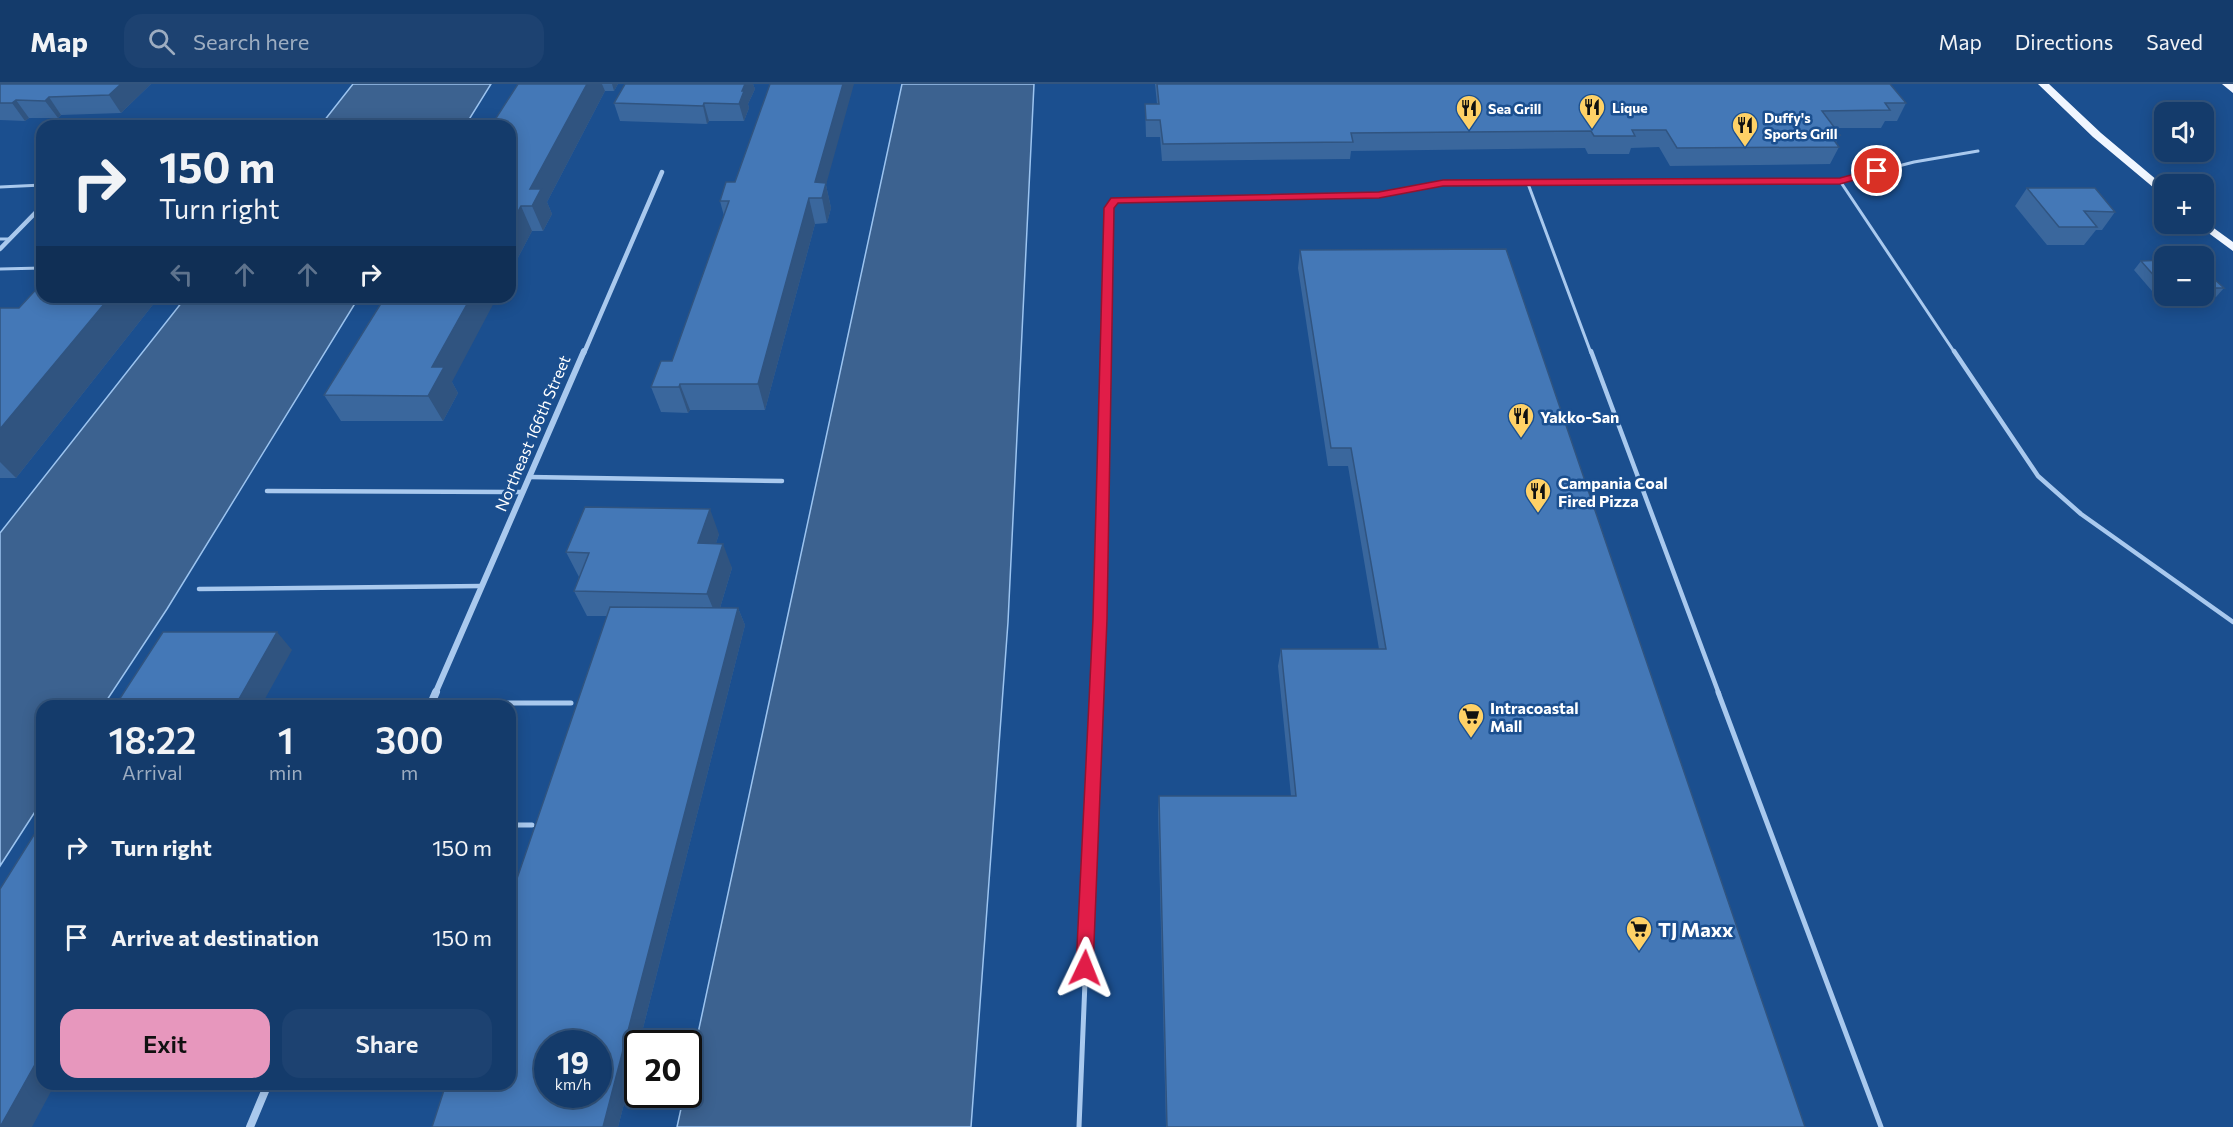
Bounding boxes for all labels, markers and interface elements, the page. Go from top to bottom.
search box [124,14,544,68]
text: Map [30,24,88,58]
icon: search [145,25,178,58]
text: Search here [193,28,309,55]
text: Map [1939,29,1982,54]
text: Directions [2015,29,2113,54]
text: Saved [2146,29,2203,54]
restaurant icon: Lique [1577,92,1607,130]
restaurant icon: Sea Grill [1454,93,1484,131]
place label: Lique [1612,99,1648,116]
place label: Sea Grill [1488,100,1541,117]
map controls [2154,102,2214,306]
button: sound [2154,102,2214,162]
place label: Duffy's Sports Grill [1764,109,1837,142]
restaurant icon: Duffy's Sports Grill [1730,110,1760,148]
text: 150 m [159,140,275,192]
icon: right [60,144,138,222]
pin [1851,145,1902,196]
icon: arrive [1860,154,1893,187]
button: + [2154,174,2214,234]
text: Turn right [159,192,279,225]
button: − [2154,246,2214,306]
icon: left [165,258,198,291]
icon: ahead [228,258,261,291]
icon: ahead [291,258,324,291]
icon: right [354,258,387,291]
street label: Northeast 166th Street [490,352,574,514]
restaurant icon: Yakko-San [1506,401,1536,439]
place label: Yakko-San [1540,407,1619,426]
place label: Campania Coal Fired Pizza [1558,473,1668,510]
restaurant icon: Campania Coal Fired Pizza [1523,476,1553,514]
place label: Intracoastal Mall [1490,698,1579,735]
supermarket icon: Intracoastal Mall [1456,701,1486,739]
text: 18:22 [108,717,196,761]
text: 1 [278,717,294,761]
text: 300 [375,717,444,761]
text: Arrival [122,760,183,784]
text: min [269,760,303,784]
text: m [401,760,418,784]
icon: right [60,831,93,864]
text: Turn right [111,834,212,861]
text: 150 m [432,834,492,861]
supermarket icon: TJ Maxx [1624,914,1654,952]
place label: TJ Maxx [1658,917,1734,941]
icon: arrive [60,921,93,954]
text: Arrive at destination [111,924,319,951]
text: 150 m [432,924,492,951]
position arrow [1053,936,1117,1000]
button: Exit [60,1009,270,1078]
button: Share [282,1009,492,1078]
speed limit sign: 20 [624,1030,702,1108]
text: 19 [557,1043,589,1080]
text: km/h [555,1075,591,1093]

